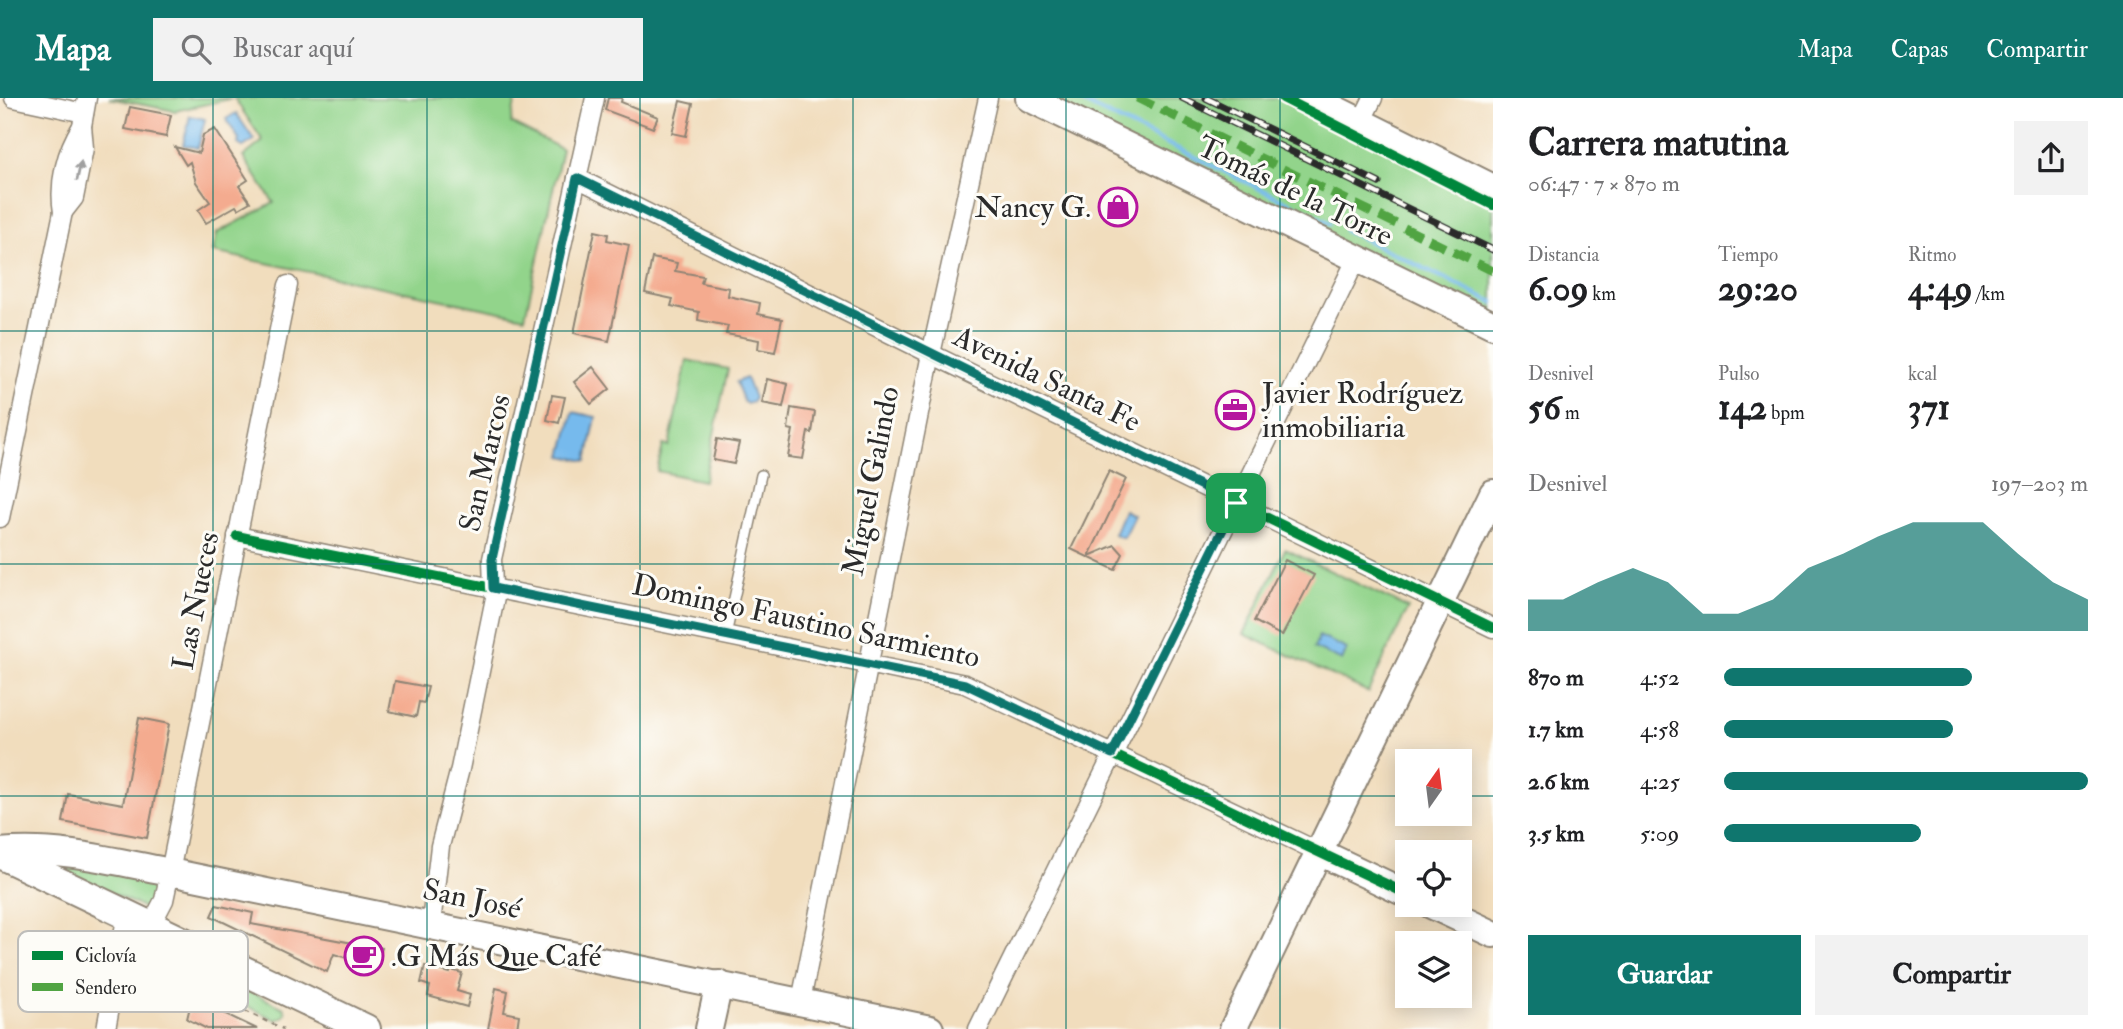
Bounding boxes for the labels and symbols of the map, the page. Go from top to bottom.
street label: Tomás de la Torre [1191,128,1399,254]
one-way arrow [74,160,85,182]
shop icon: Nancy G. [1097,186,1139,228]
place label: Nancy G. [975,189,1091,226]
street label: Avenida Santa Fe [947,317,1147,440]
place label: Javier Rodríguez inmobiliaria [1261,375,1463,446]
street label: Miguel Galindo [835,383,907,579]
office icon: Javier Rodríguez inmobiliaria [1214,389,1256,431]
street label: San Marcos [451,391,519,535]
pin [1206,473,1266,533]
street label: Las Nueces [165,529,227,673]
street label: Domingo Faustino Sarmiento [629,566,983,676]
north arrow [1395,749,1472,826]
street label: San José [419,871,525,928]
legend [18,931,248,1012]
cafe icon: .G Más Que Café [343,935,385,977]
place label: .G Más Que Café [391,938,602,975]
text: Ciclovía [75,944,136,968]
text: Sendero [75,976,137,1000]

